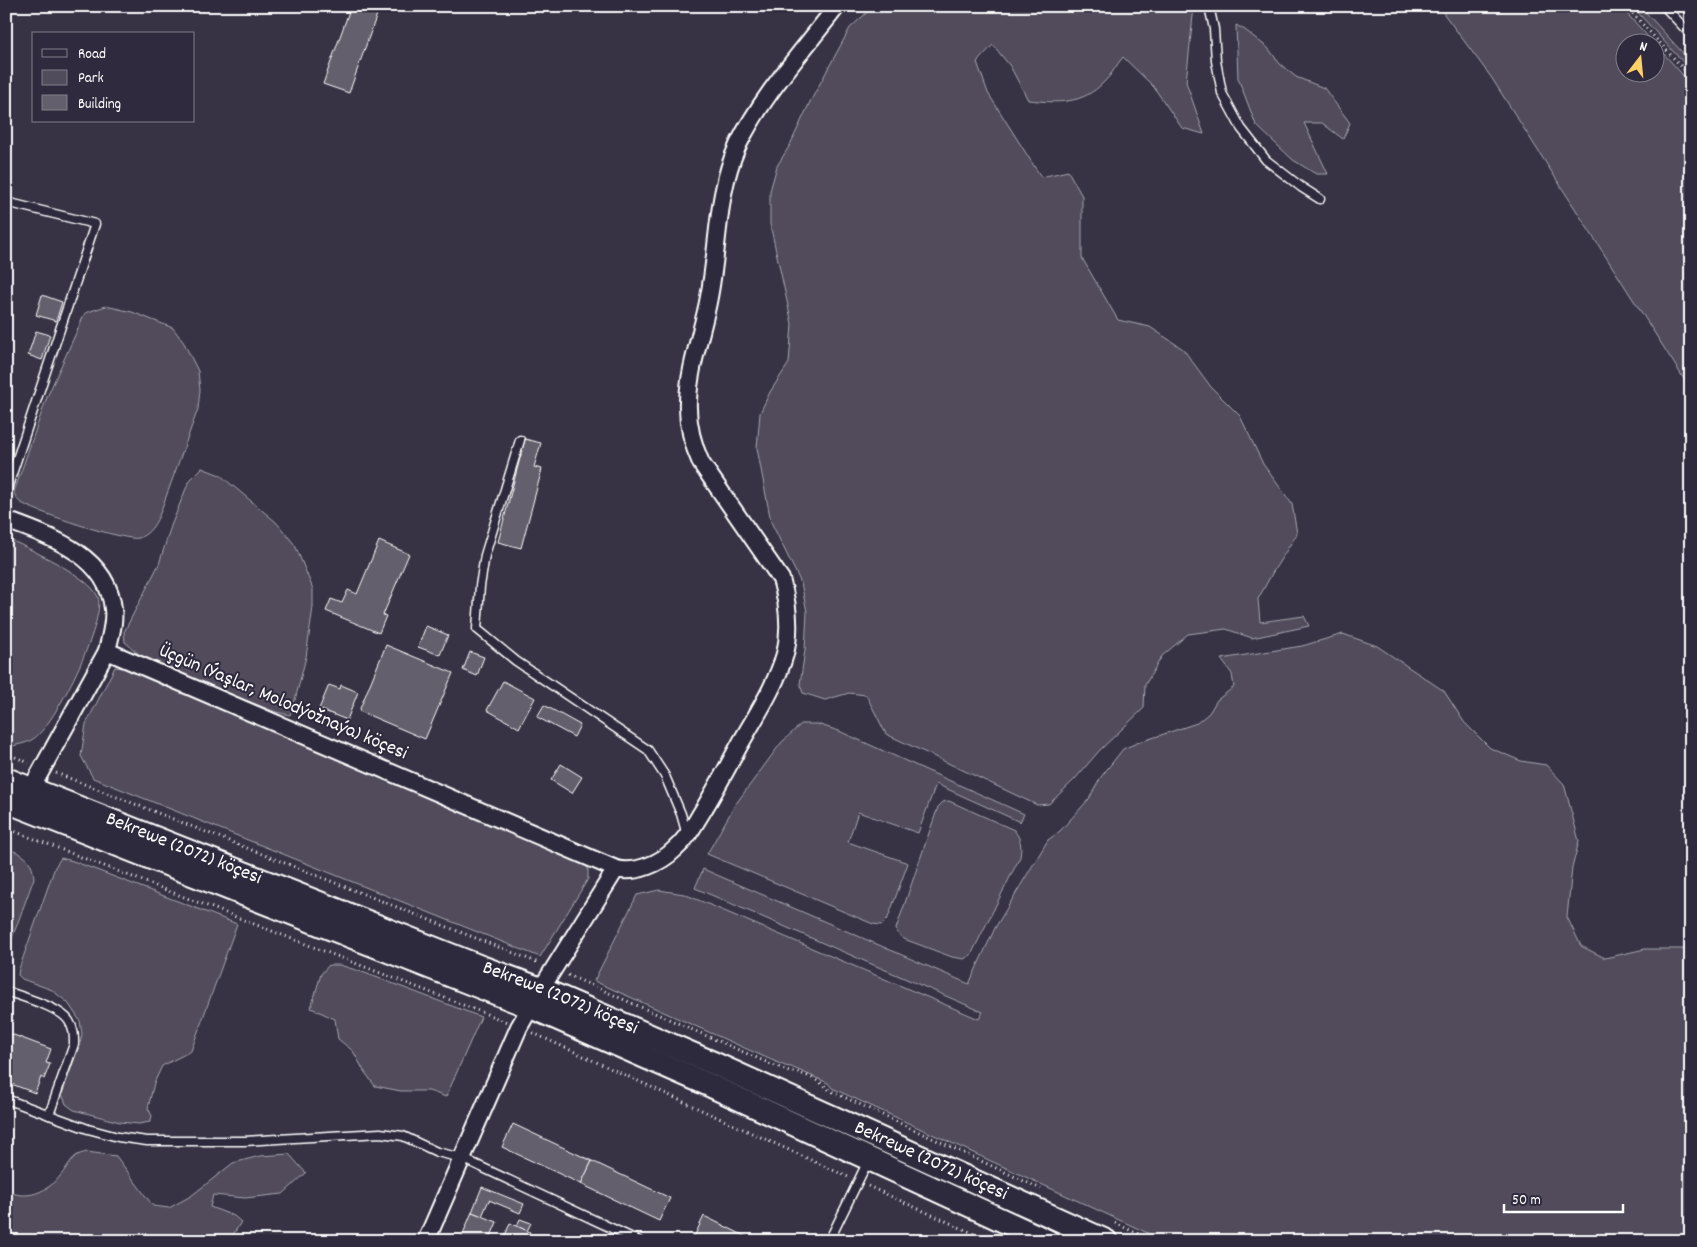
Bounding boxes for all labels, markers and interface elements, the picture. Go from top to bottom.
legend [32,32,195,122]
north arrow [1614,32,1664,82]
text: N [1637,37,1649,58]
text: Road [78,44,106,66]
text: Park [78,68,104,90]
text: Building [78,94,121,116]
street label: Üçgün (Ýaşlar, Molodýožnaýa) köçesi [154,638,412,768]
street label: Bekrewe (2072) köçesi [101,806,266,893]
street label: Bekrewe (2072) köçesi [478,955,642,1043]
street label: Bekrewe (2072) köçesi [849,1115,1012,1209]
scale bar [1504,1182,1623,1214]
text: 50 m [1512,1190,1541,1212]

